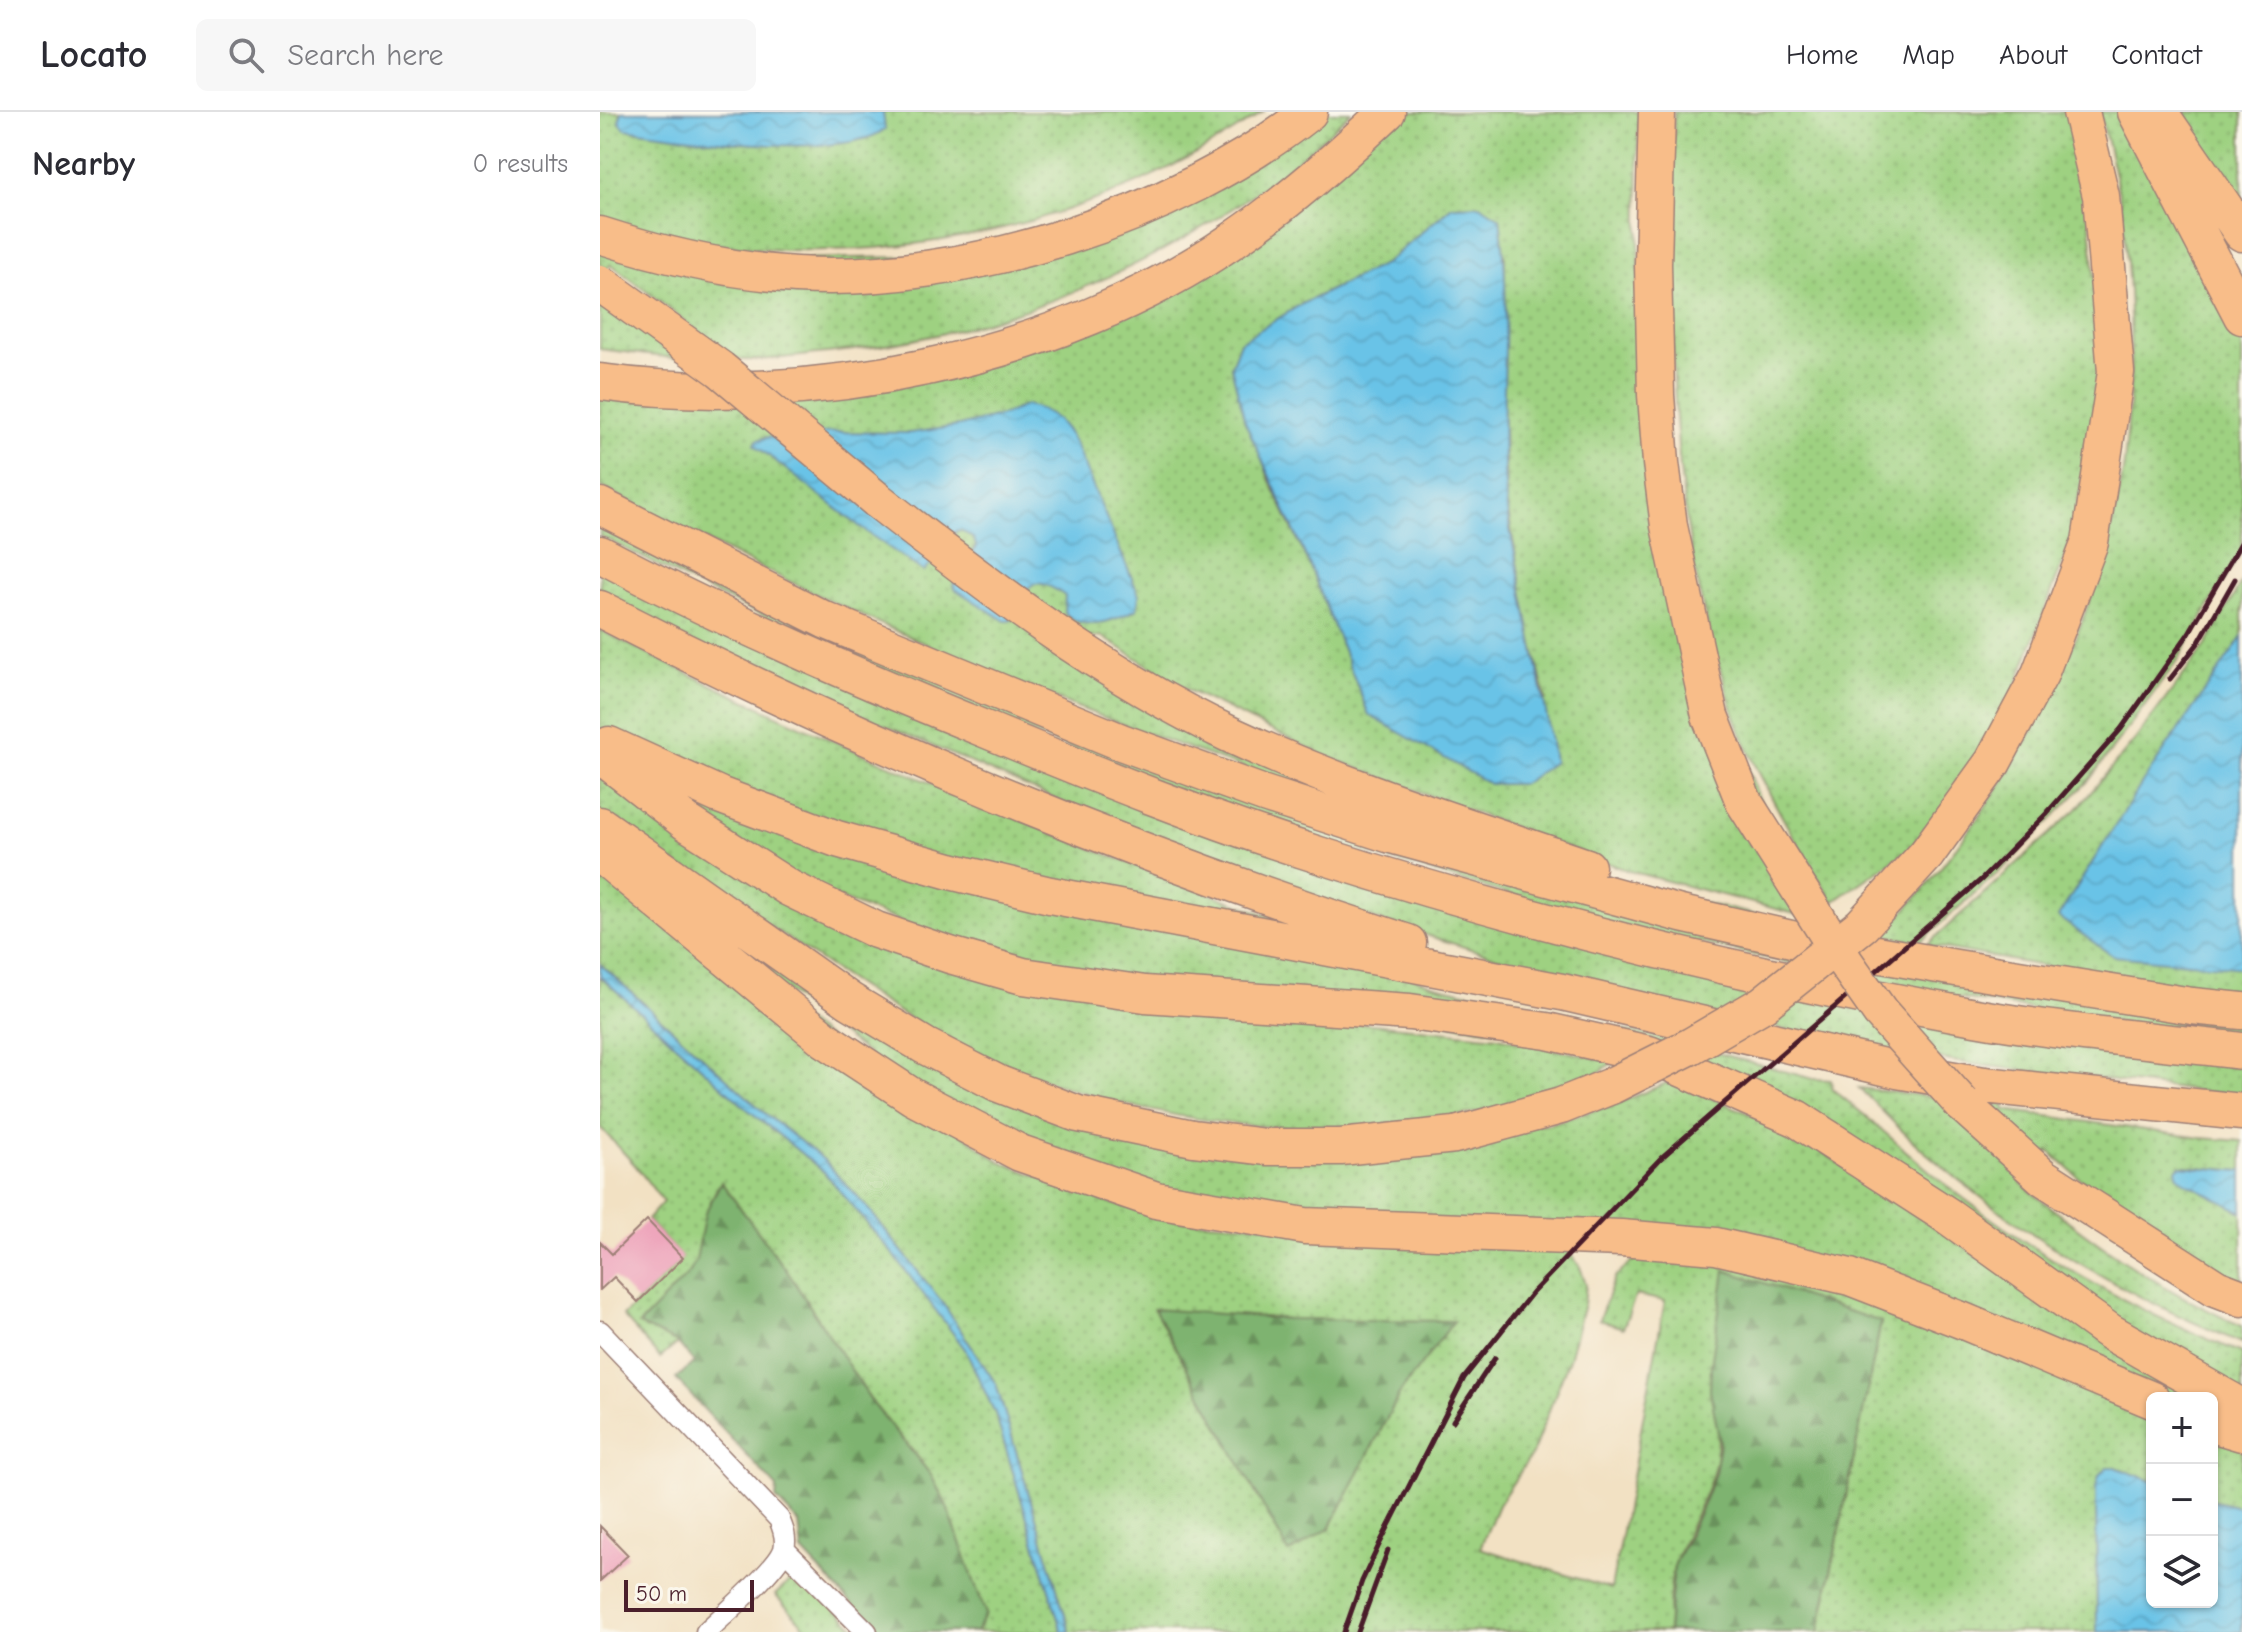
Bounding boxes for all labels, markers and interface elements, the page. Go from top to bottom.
search box [196,19,756,91]
text: Locato [40,33,148,77]
icon: search [224,33,268,77]
text: Search here [288,38,444,73]
text: Home [1786,39,1858,71]
text: Map [1902,39,1955,71]
text: About [1999,39,2067,71]
text: Contact [2111,39,2202,71]
text: Nearby [32,144,135,184]
text: 0 results [473,149,568,179]
map controls [2146,1392,2218,1608]
button: + [2146,1392,2218,1464]
button: − [2146,1464,2218,1536]
button: layers [2146,1536,2218,1608]
scale bar [624,1576,754,1612]
text: 50 m [636,1581,687,1607]

